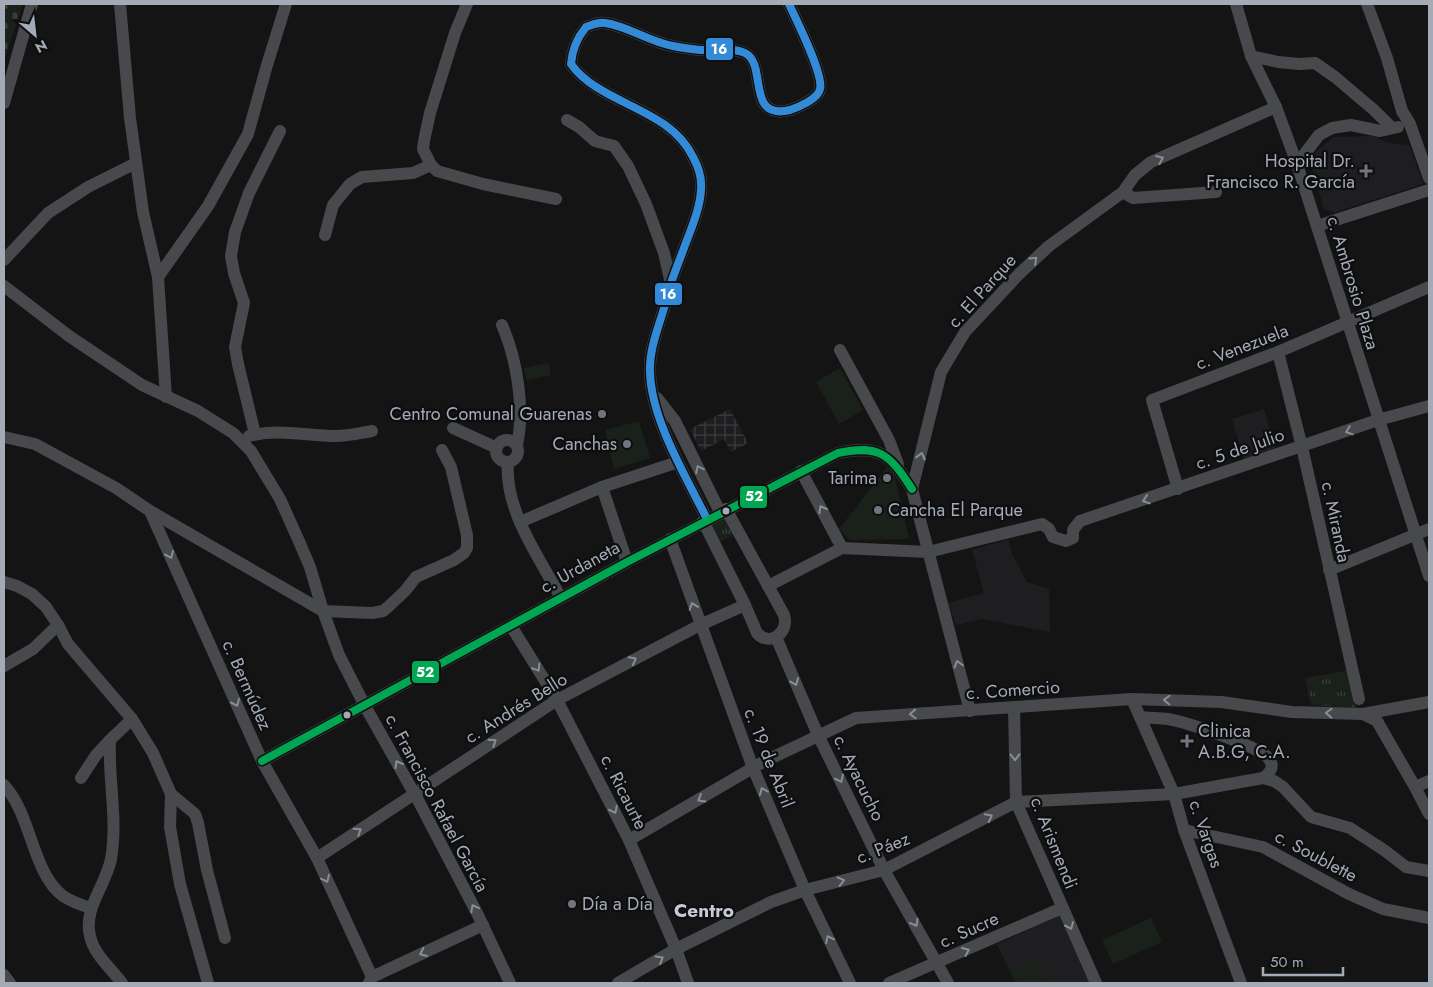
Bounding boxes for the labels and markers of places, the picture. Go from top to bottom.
place label: Hospital Dr. Francisco R. García [1206,148,1355,195]
marker: Hospital Dr. Francisco R. García [1359,164,1373,178]
place label: Centro Comunal Guarenas [390,401,592,427]
marker: Centro Comunal Guarenas [596,408,608,420]
place label: Canchas [553,431,617,457]
marker: Canchas [621,438,633,450]
place label: Tarima [828,465,877,491]
marker: Tarima [881,472,893,484]
place label: Cancha El Parque [888,497,1023,523]
marker: Cancha El Parque [872,504,884,516]
unlabelled marker [721,506,731,516]
unlabelled marker [342,710,352,720]
place label: Clinica A.B.G, C.A. [1198,718,1291,765]
marker: Clinica A.B.G, C.A. [1180,734,1194,748]
place label: Día a Día [582,891,653,917]
marker: Día a Día [566,898,578,910]

